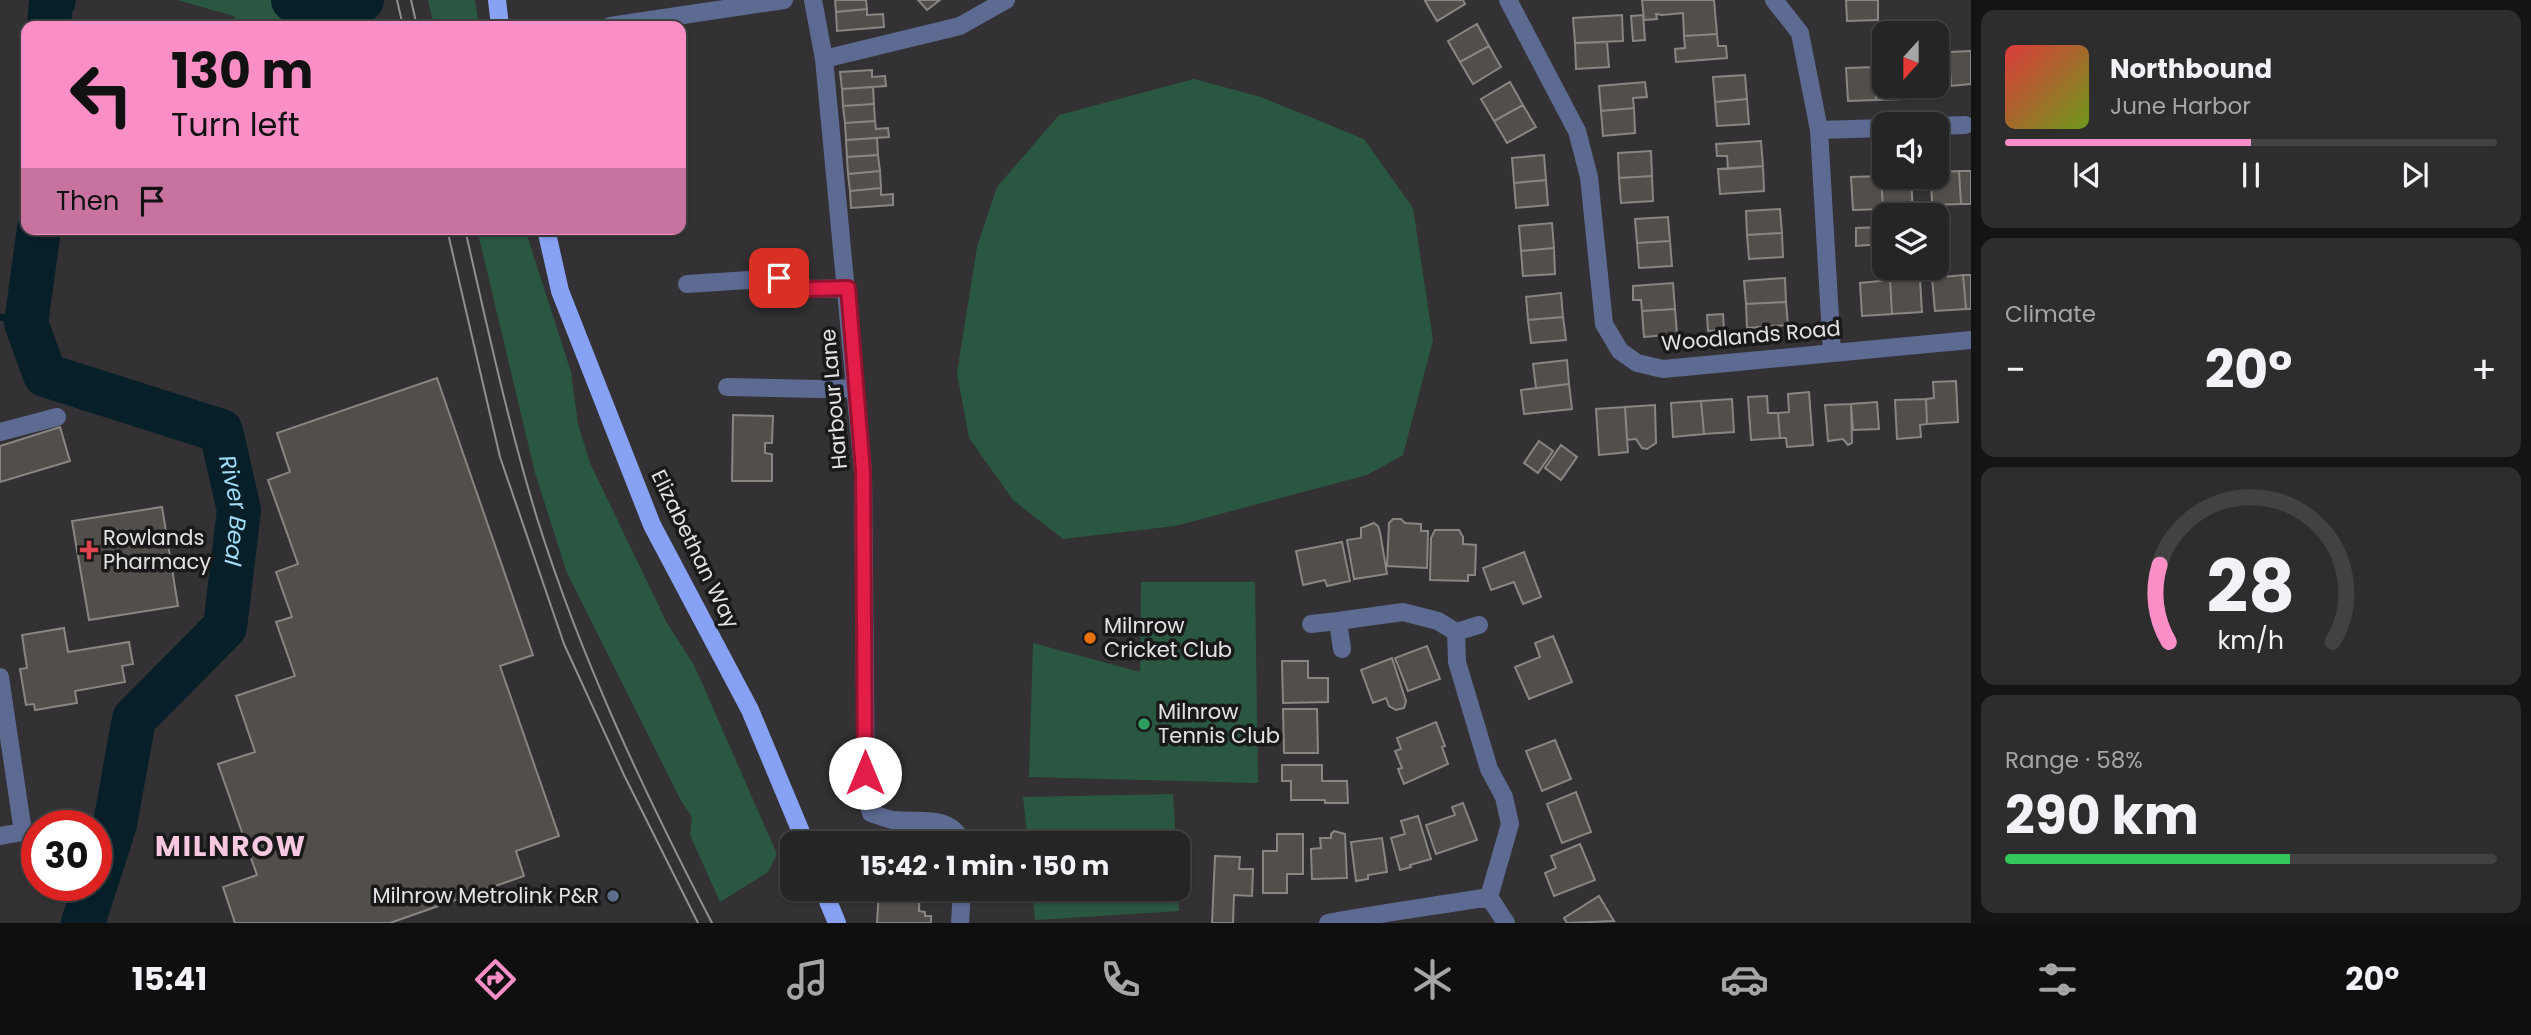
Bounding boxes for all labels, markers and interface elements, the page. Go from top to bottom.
north arrow [1872,21,1950,98]
map controls [1872,21,1949,280]
text: 130 m [171,37,313,105]
icon: left [56,49,147,140]
text: Northbound [2110,51,2272,87]
text: June Harbor [2110,90,2251,122]
text: Turn left [171,102,300,147]
button: sound [1872,112,1949,189]
icon: previous [2068,156,2106,194]
icon: pause [2232,156,2270,194]
icon: next [2396,156,2434,194]
icon: arrive [133,182,171,220]
text: Then [56,183,119,219]
button: layers [1872,203,1949,280]
pin [749,248,809,308]
icon: arrive [760,259,798,297]
text: Climate [2005,298,2096,330]
street label: Woodlands Road [1660,313,1842,358]
street label: Harbour Lane [813,328,854,470]
text: 20° [2205,333,2292,406]
text: − [2005,343,2026,396]
text: + [2471,343,2497,396]
water label: River Beal [211,452,255,568]
street label: Elizabethan Way [645,465,746,633]
place label: Rowlands Pharmacy [103,523,211,576]
text: 28 [2207,536,2295,637]
marker: Rowlands Pharmacy [81,542,97,558]
place label: Milnrow Cricket Club [1104,611,1232,664]
text: km/h [2218,622,2284,657]
marker: Milnrow Cricket Club [1082,630,1098,646]
place label: Milnrow Tennis Club [1158,697,1280,750]
marker: Milnrow Tennis Club [1136,716,1152,732]
position arrow [828,736,902,810]
text: Range · 58% [2005,744,2143,776]
text: 290 km [2005,779,2199,852]
speed limit sign: 30 [21,810,112,901]
district label: MILNROW [155,827,307,866]
text: 15:42 · 1 min · 150 m [861,848,1109,884]
place label: Milnrow Metrolink P&R [372,881,599,910]
marker: Milnrow Metrolink P&R [605,888,621,904]
icon: directions [471,955,520,1004]
icon: music [783,955,832,1004]
icon: phone [1096,955,1145,1004]
icon: climate [1408,955,1457,1004]
icon: car [1720,955,1769,1004]
icon: filters [2033,955,2082,1004]
text: 15:41 [132,956,207,1001]
text: 20° [2345,956,2399,1001]

